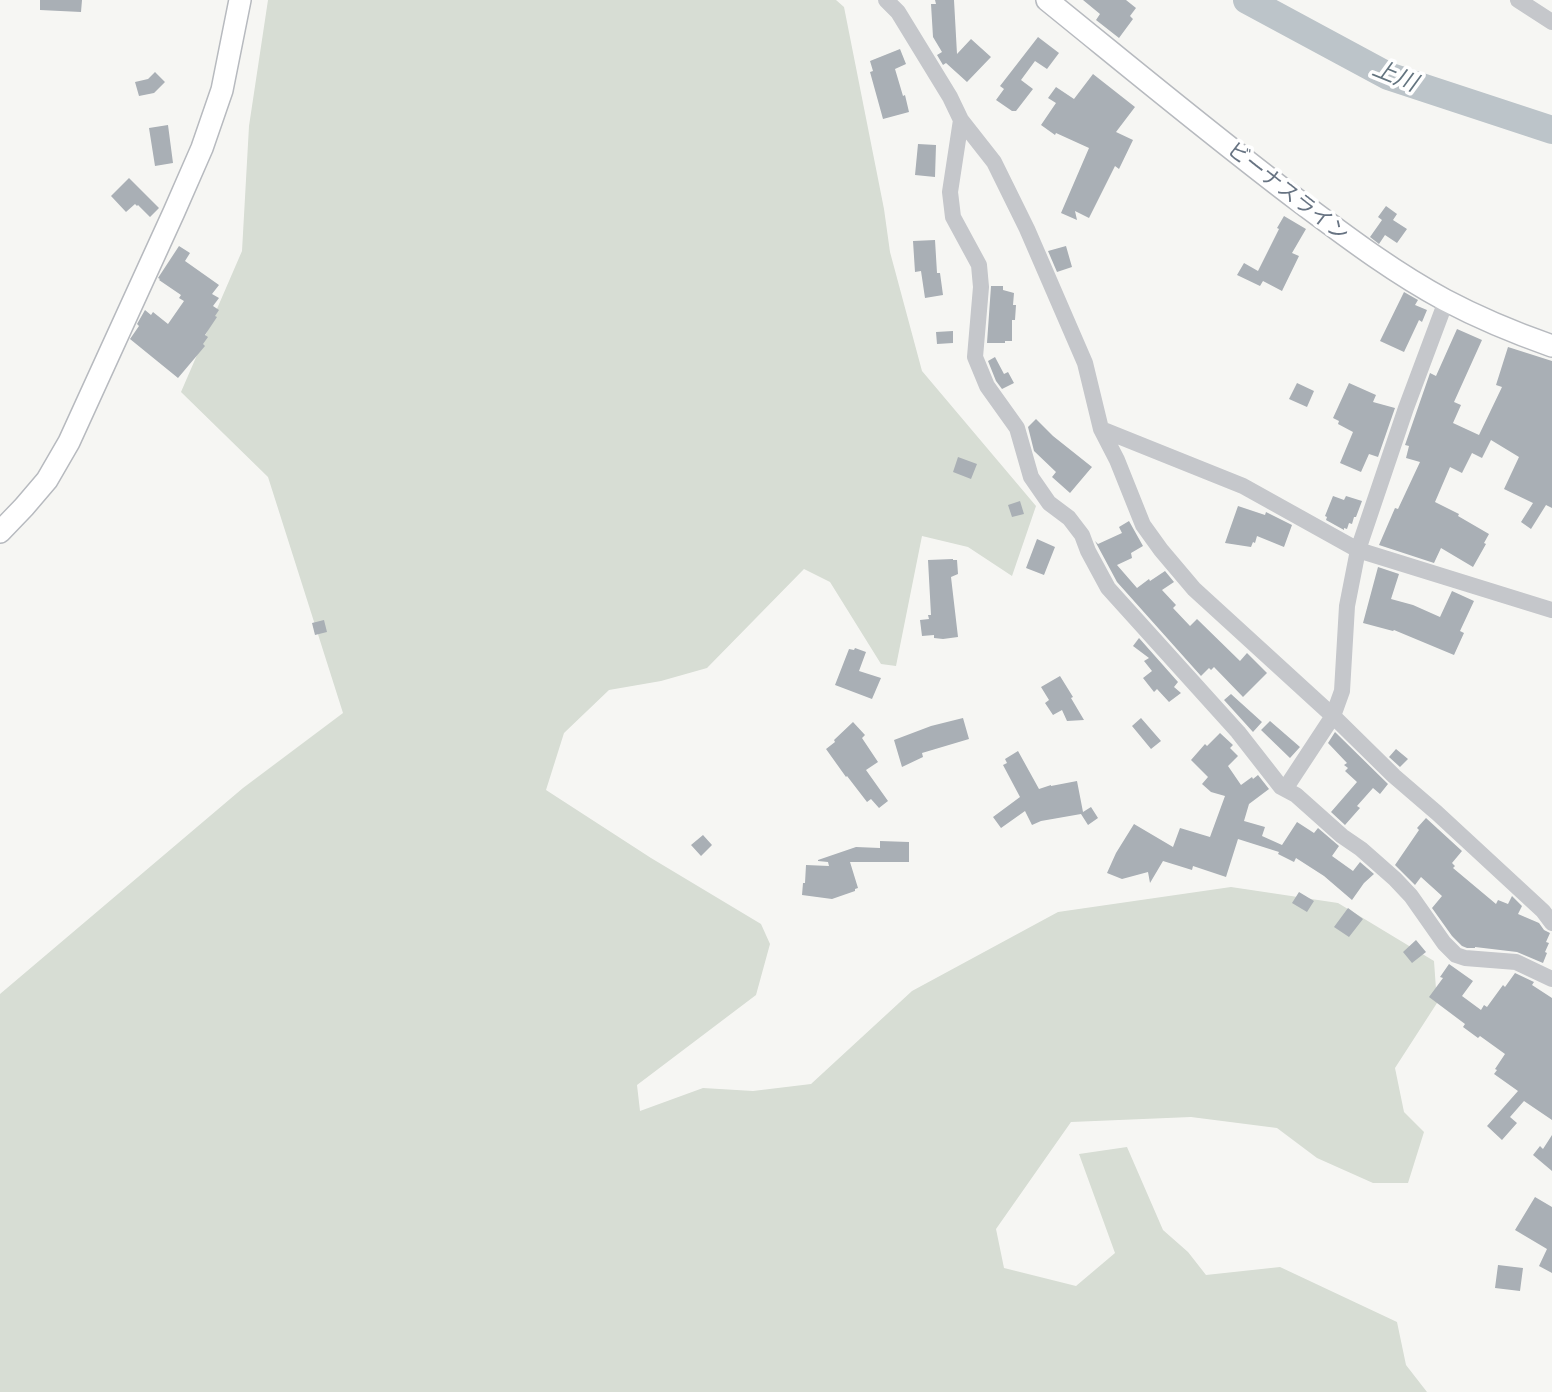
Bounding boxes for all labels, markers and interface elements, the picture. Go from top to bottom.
water label: 上川 [1369,55,1421,97]
street label: ビーナスライン [1222,137,1354,247]

